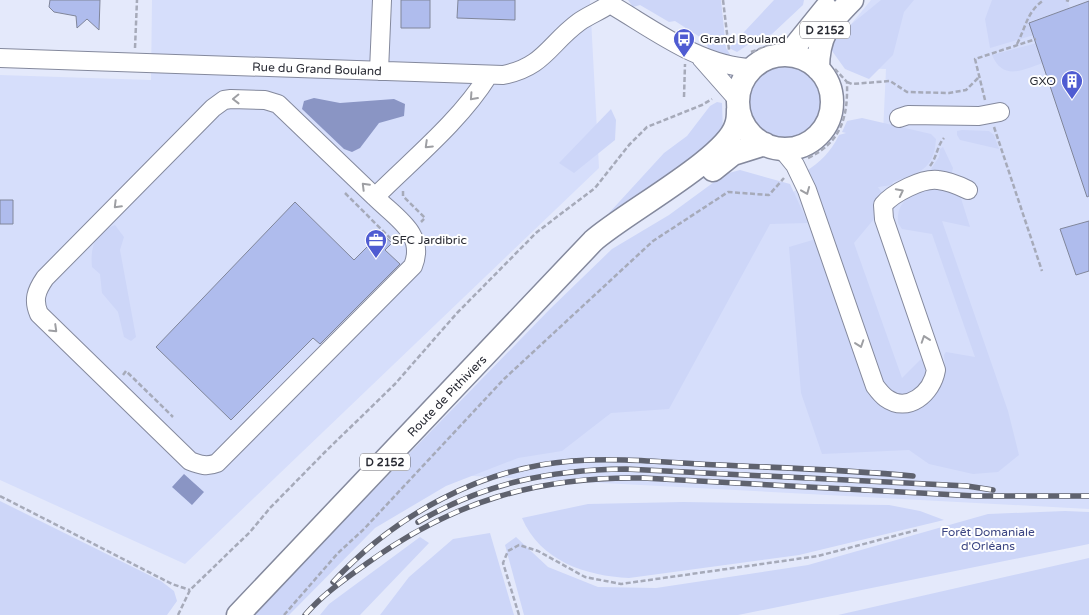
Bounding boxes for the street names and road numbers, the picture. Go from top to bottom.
road number: D 2152 [800,22,850,38]
street label: Rue du Grand Bouland [252,60,382,78]
street label: Route de Pithiviers [405,352,489,439]
road number: D 2152 [360,454,410,471]

